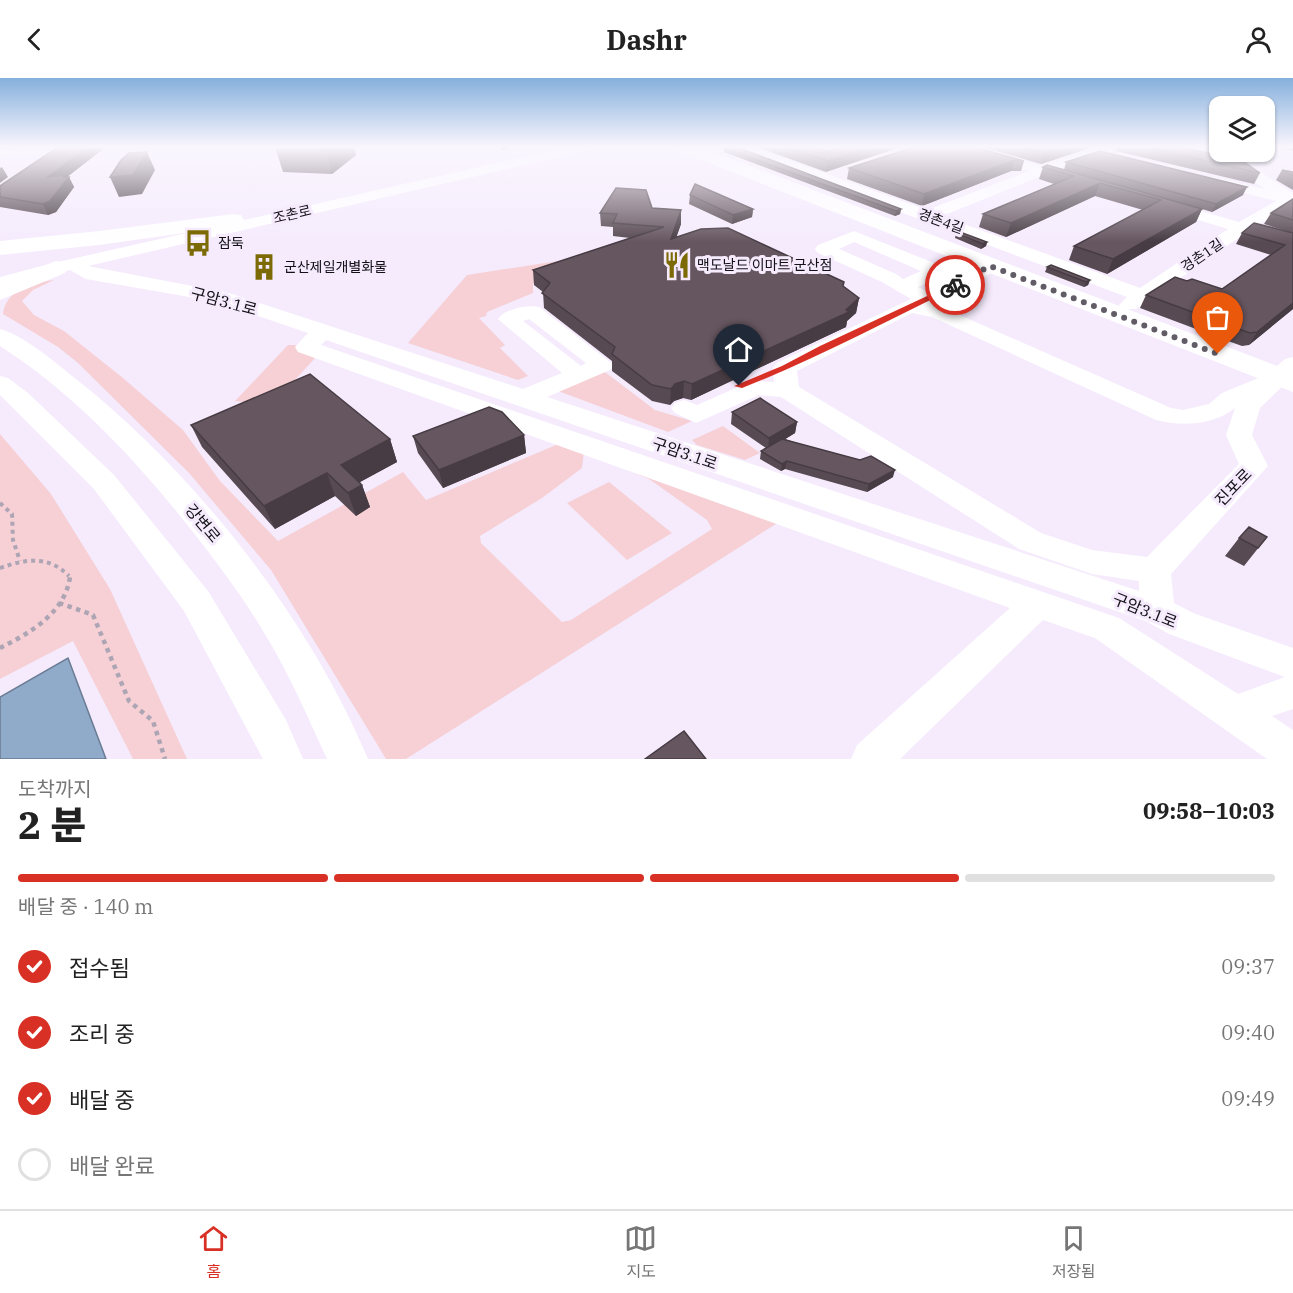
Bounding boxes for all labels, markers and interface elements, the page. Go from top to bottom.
text: Dashr [606,22,687,57]
icon: back [18,23,51,56]
icon: person [1242,23,1275,56]
map controls [1209,96,1275,162]
button: layers [1209,96,1275,162]
street label: 조촌로 [271,201,313,227]
street label: 경촌4길 [916,204,966,238]
bus stop icon: 잠둑 [183,228,213,258]
place label: 잠둑 [218,234,244,252]
street label: 경촌1길 [1177,234,1227,276]
restaurant icon: 맥도날드 이마트 군산점 [662,250,692,280]
building icon: 군산제일개별화물 [249,252,279,282]
courier [925,255,985,315]
place label: 맥도날드 이마트 군산점 [697,256,832,274]
place label: 군산제일개별화물 [284,258,387,276]
icon: bike [939,269,972,302]
street label: 구암3.1로 [189,283,260,319]
pin [1192,292,1243,354]
icon: bag [1201,301,1234,334]
pin [713,324,764,386]
icon: home [722,333,755,366]
street label: 구암3.1로 [650,433,720,474]
street label: 진포로 [1210,464,1256,510]
street label: 강변로 [181,500,225,547]
street label: 구암3.1로 [1110,588,1180,632]
text: 도착까지 [18,775,92,802]
text: 09:58–10:03 [1143,796,1275,825]
text: 2 분 [18,799,86,850]
text: 배달 중 · 140 m [18,893,153,920]
icon: check [18,950,51,983]
text: 접수됨 [69,953,130,982]
text: 09:37 [1221,953,1275,980]
icon: check [18,1016,51,1049]
text: 조리 중 [69,1019,135,1048]
text: 09:40 [1221,1019,1275,1046]
icon: check [18,1082,51,1115]
text: 배달 중 [69,1085,135,1114]
text: 09:49 [1221,1085,1275,1112]
text: 배달 완료 [69,1151,155,1180]
tab: 홈 [197,1222,230,1282]
tab: 지도 [624,1222,657,1282]
tab: 저장됨 [1052,1222,1096,1282]

